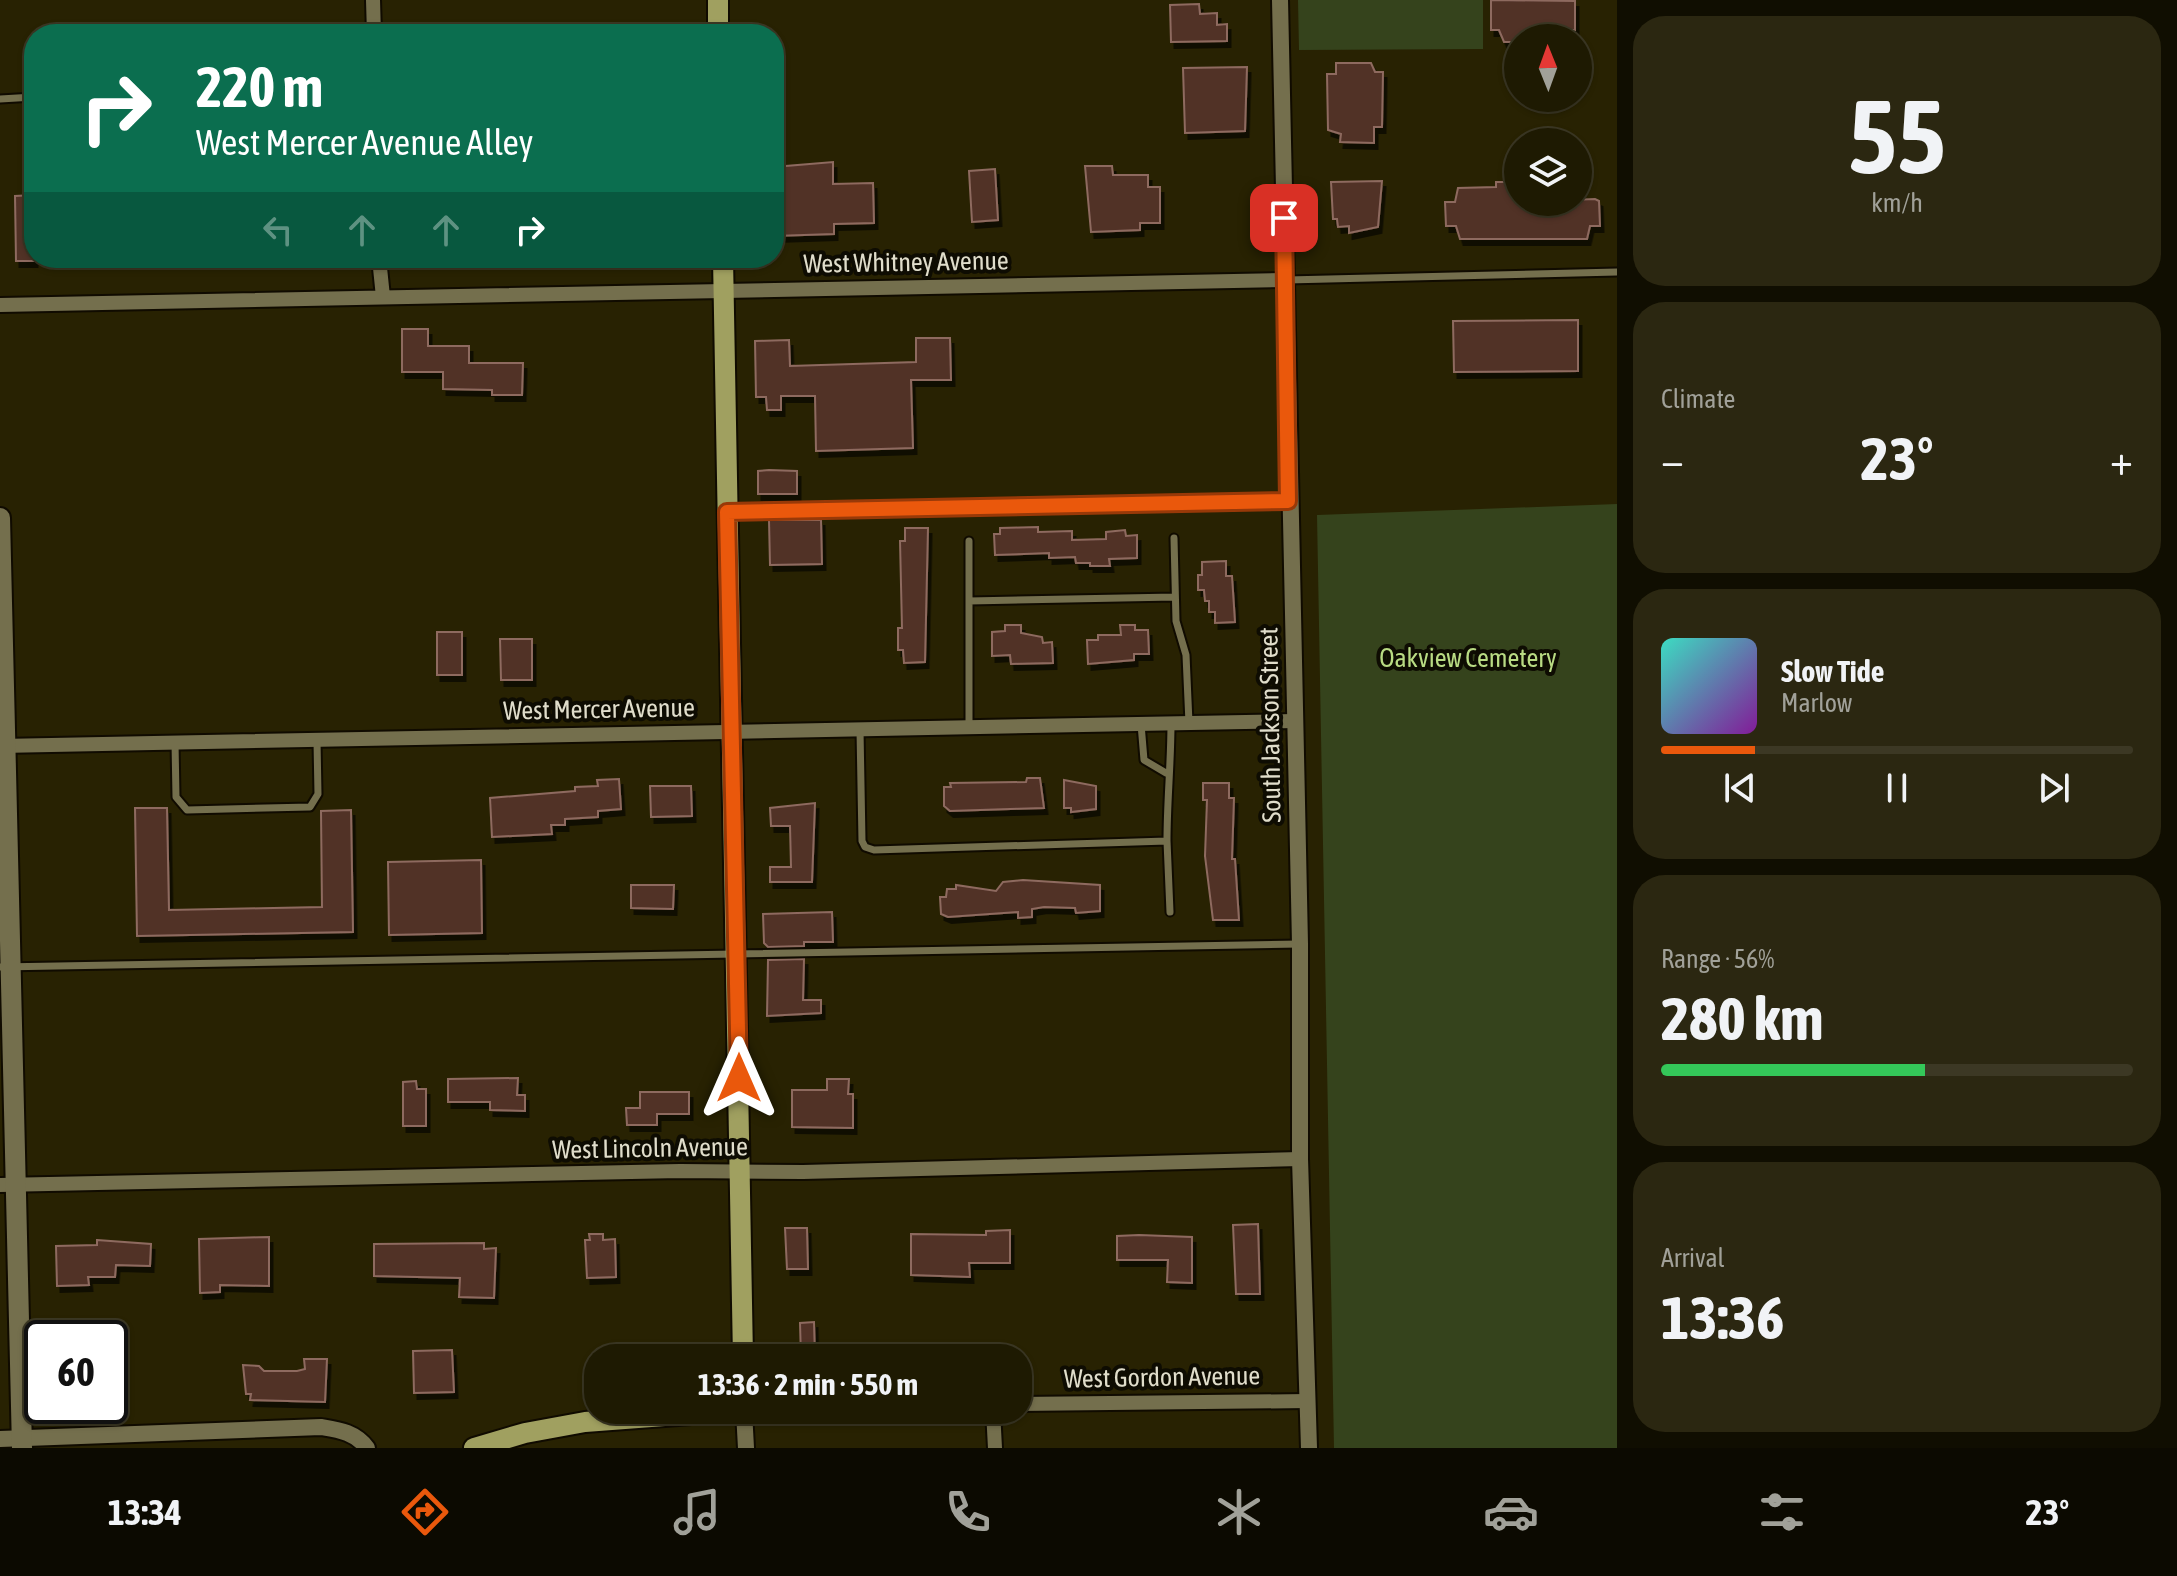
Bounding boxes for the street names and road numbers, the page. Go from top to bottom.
street label: West Whitney Avenue [803,245,1009,279]
street label: South Jackson Street [1253,627,1287,823]
street label: West Mercer Avenue [503,692,695,726]
street label: West Lincoln Avenue [552,1131,748,1165]
street label: West Gordon Avenue [1064,1360,1260,1394]

